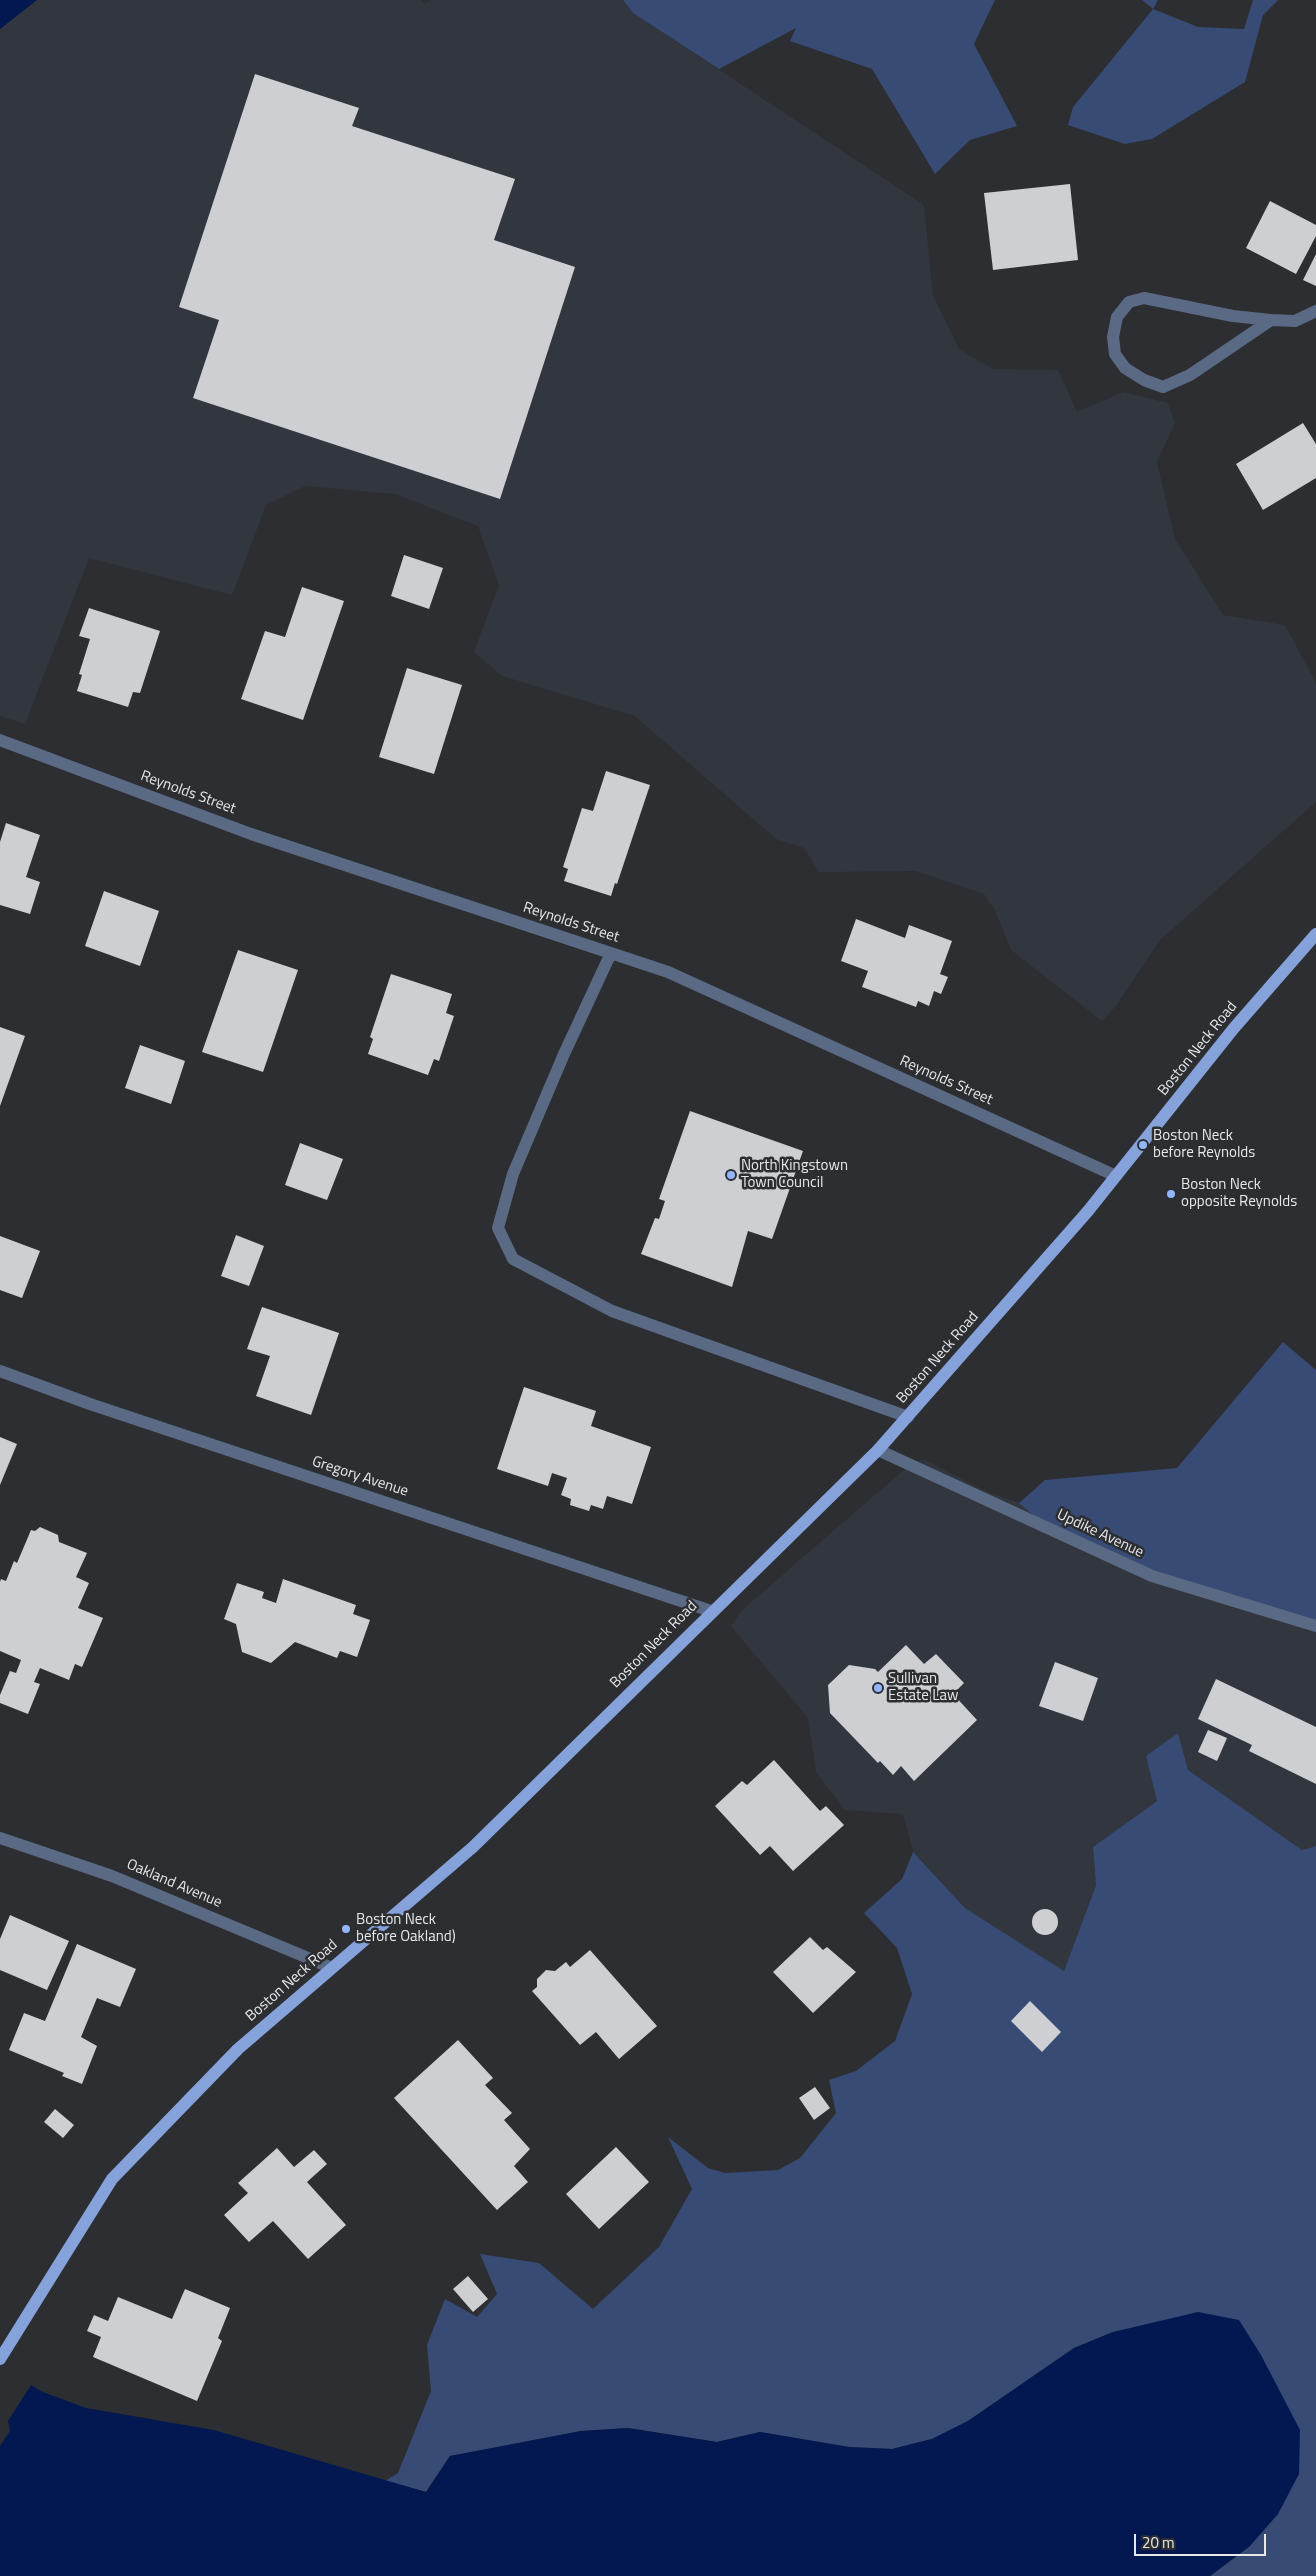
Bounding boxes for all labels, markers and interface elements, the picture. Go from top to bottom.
street label: Reynolds Street [138,767,238,819]
street label: Reynolds Street [521,899,621,947]
street label: Boston Neck Road [1155,998,1241,1100]
street label: Reynolds Street [897,1052,995,1110]
place label: Boston Neck before Reynolds [1153,1127,1255,1162]
marker: Boston Neck before Reynolds [1137,1139,1149,1151]
place label: North Kingstown Town Council [741,1157,848,1192]
marker: North Kingstown Town Council [725,1169,737,1181]
place label: Boston Neck opposite Reynolds [1181,1176,1297,1211]
marker: Boston Neck opposite Reynolds [1165,1188,1177,1200]
street label: Boston Neck Road [893,1308,983,1408]
street label: Gregory Avenue [310,1453,410,1501]
street label: Updike Avenue [1054,1506,1146,1562]
street label: Boston Neck Road [607,1598,701,1692]
place label: Sullivan Estate Law [888,1670,958,1705]
marker: Sullivan Estate Law [872,1682,884,1694]
street label: Oakland Avenue [124,1856,224,1912]
place label: Boston Neck before Oakland) [356,1911,456,1946]
marker: Boston Neck before Oakland) [340,1923,352,1935]
street label: Boston Neck Road [242,1936,342,2026]
scale bar [1136,2524,1268,2556]
text: 20 m [1142,2531,1175,2554]

